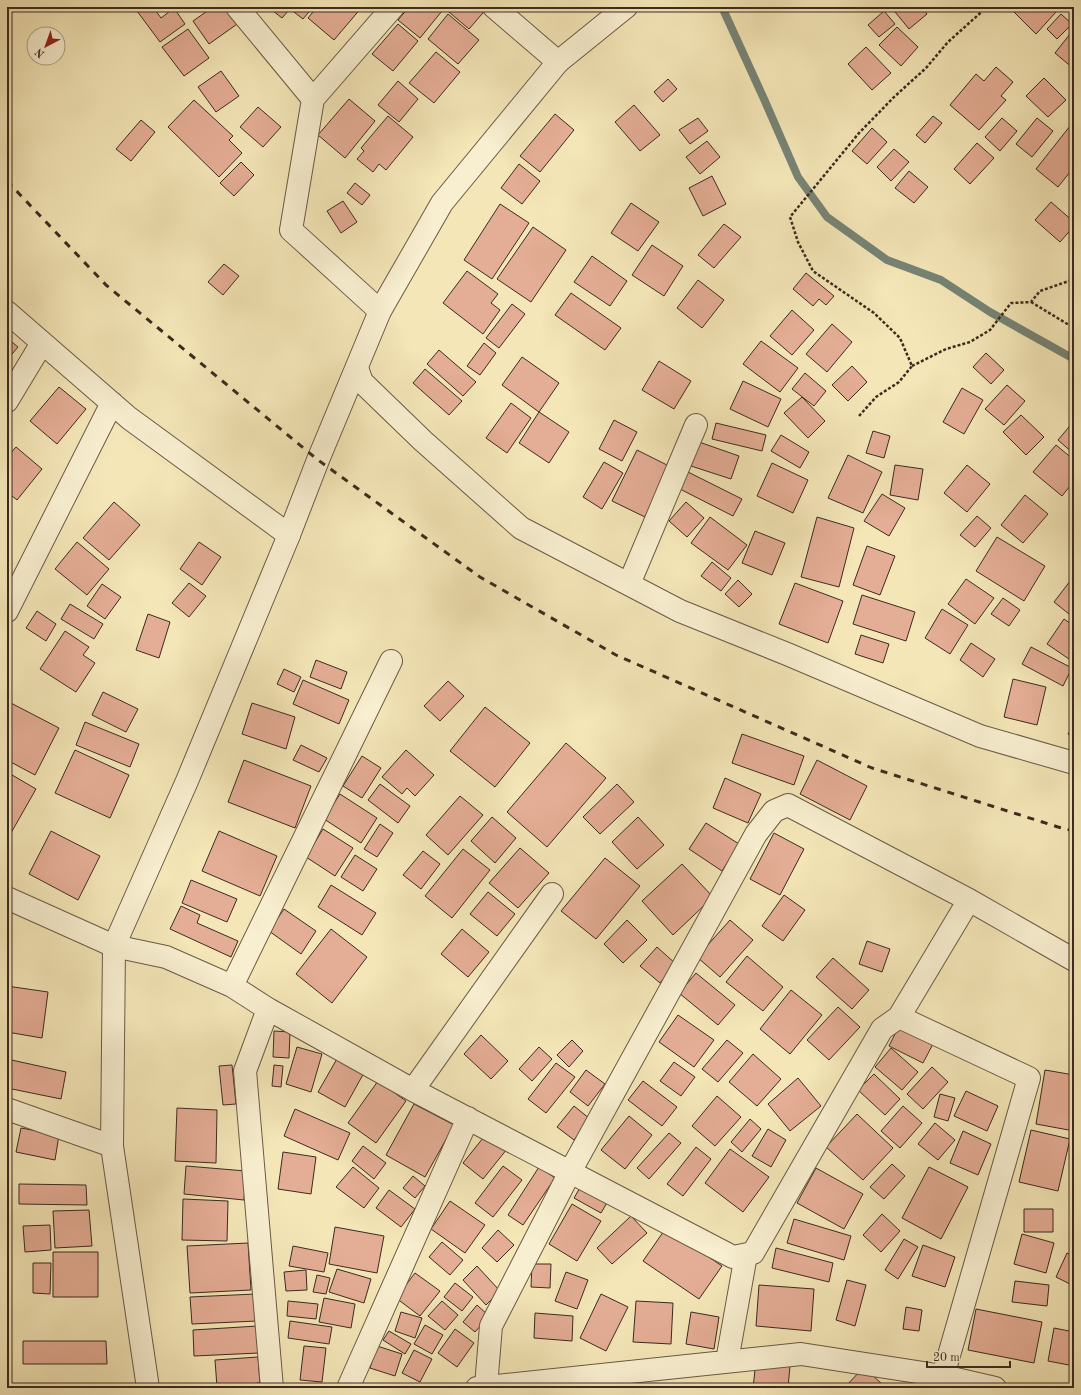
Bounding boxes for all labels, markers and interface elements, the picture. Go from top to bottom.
north arrow [26,26,66,66]
text: N [33,45,47,59]
scale bar [927,1343,1010,1369]
text: 20 m [933,1352,960,1364]

